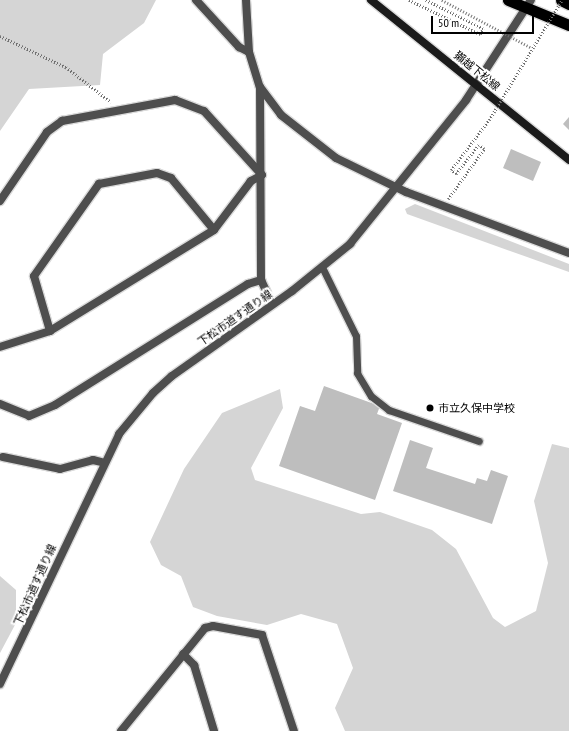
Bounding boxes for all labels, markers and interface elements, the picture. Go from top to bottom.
scale bar [433,8,536,34]
text: 50 m [438,15,459,30]
street label: 獺越下松線 [451,49,503,93]
street label: 下松市道す通り線 [195,287,275,349]
place label: 市立久保中学校 [438,401,515,415]
marker: 市立久保中学校 [425,403,435,413]
street label: 下松市道す通り線 [11,542,59,628]

